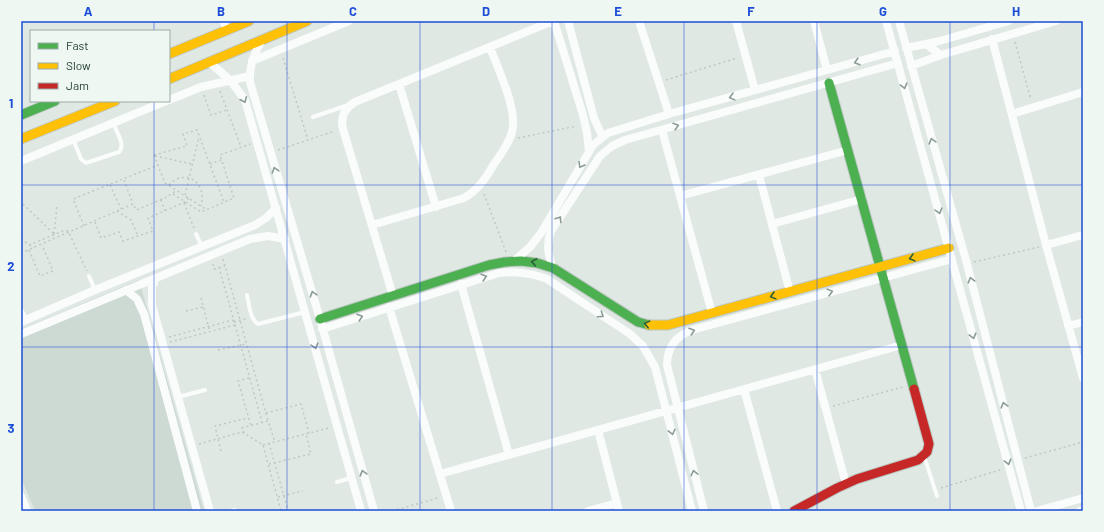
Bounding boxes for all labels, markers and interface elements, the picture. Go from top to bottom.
text: A [84,3,93,19]
text: B [217,3,225,19]
text: C [349,3,357,19]
text: D [482,3,490,19]
text: E [614,3,622,19]
text: F [747,3,755,19]
text: G [879,3,887,19]
text: H [1012,3,1020,19]
legend [30,30,170,102]
text: Fast [66,38,89,52]
one-way arrow [854,57,861,66]
text: Slow [66,58,91,72]
text: Jam [66,78,89,92]
one-way arrow [899,82,908,89]
one-way arrow [729,92,736,101]
text: 1 [9,95,13,111]
one-way arrow [240,97,248,104]
one-way arrow [672,122,679,131]
one-way arrow [928,138,937,145]
one-way arrow [579,161,586,168]
one-way arrow [271,167,280,174]
one-way arrow [934,207,943,214]
one-way arrow [554,216,562,223]
one-way arrow [908,253,915,262]
text: 2 [7,258,15,274]
one-way arrow [531,259,537,267]
one-way arrow [480,273,487,282]
one-way arrow [967,276,976,283]
one-way arrow [827,288,834,297]
one-way arrow [309,291,318,298]
one-way arrow [770,292,776,300]
one-way arrow [597,310,604,318]
one-way arrow [356,313,363,322]
one-way arrow [644,321,650,329]
one-way arrow [688,327,695,335]
one-way arrow [968,332,977,339]
one-way arrow [310,343,319,350]
one-way arrow [1000,402,1008,409]
text: 3 [7,420,15,436]
one-way arrow [667,429,675,435]
one-way arrow [1003,458,1011,465]
one-way arrow [359,470,368,477]
one-way arrow [691,470,699,476]

